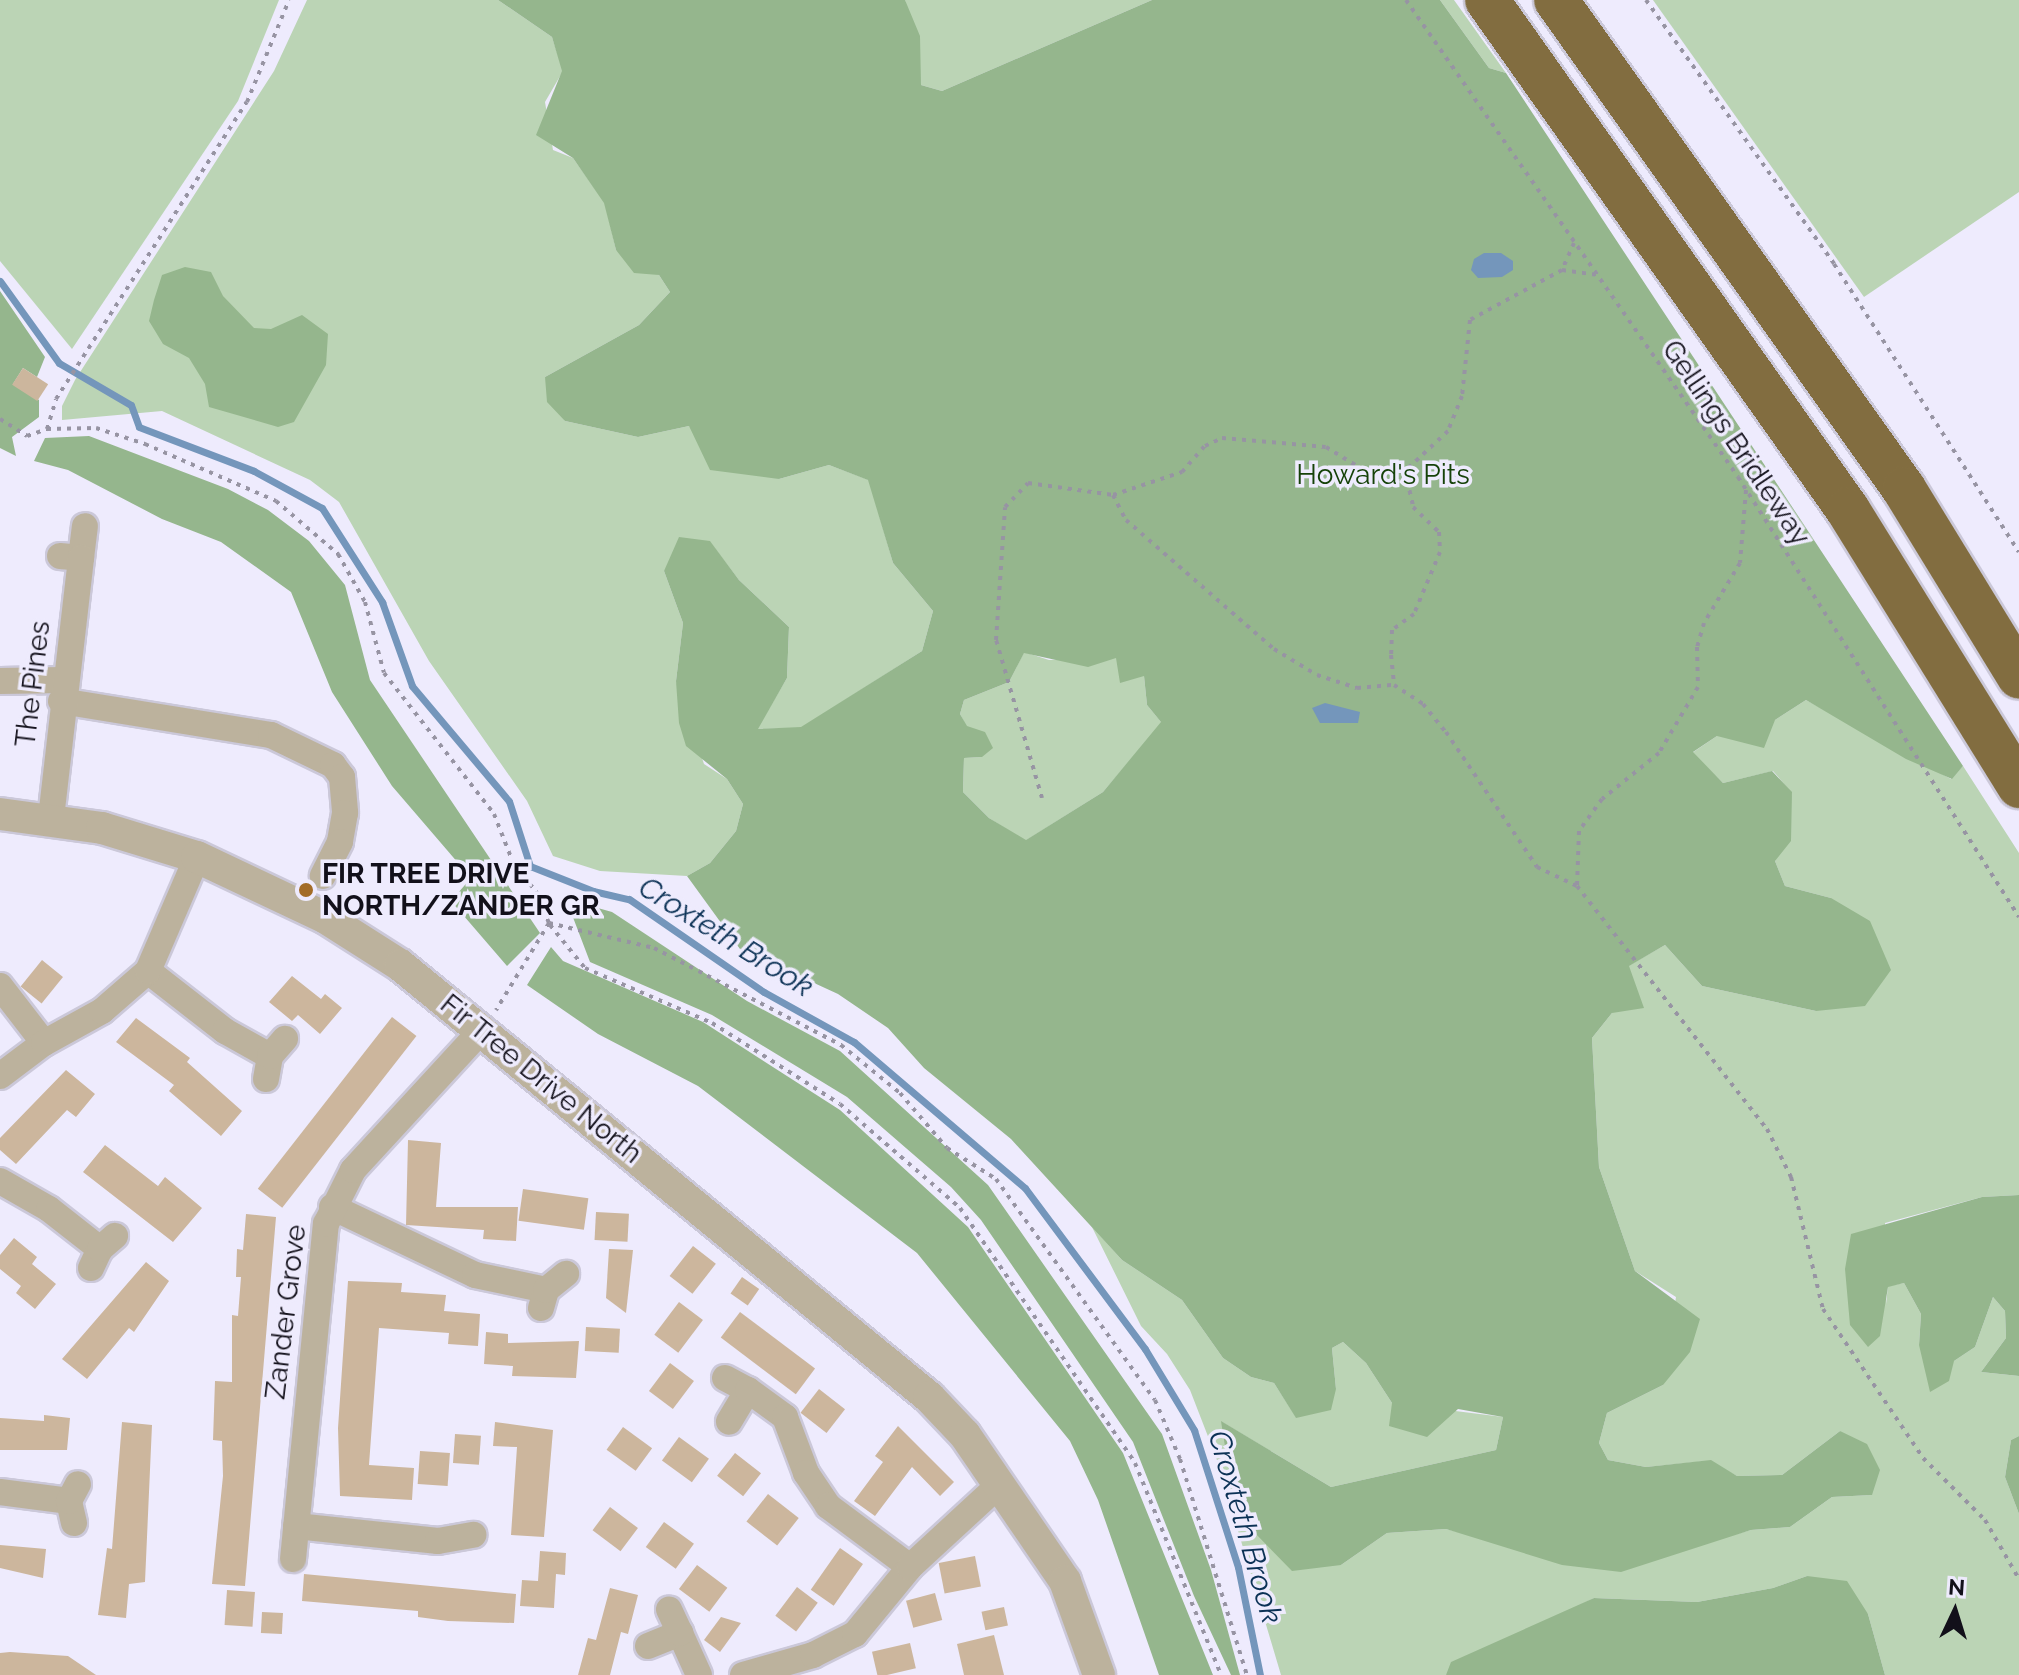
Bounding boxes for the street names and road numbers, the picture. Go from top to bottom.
street label: Gellings Bridleway [1655,334,1817,552]
street label: The Pines [9,619,57,749]
street label: Fir Tree Drive North [433,987,649,1171]
street label: Zander Grove [259,1222,313,1402]

